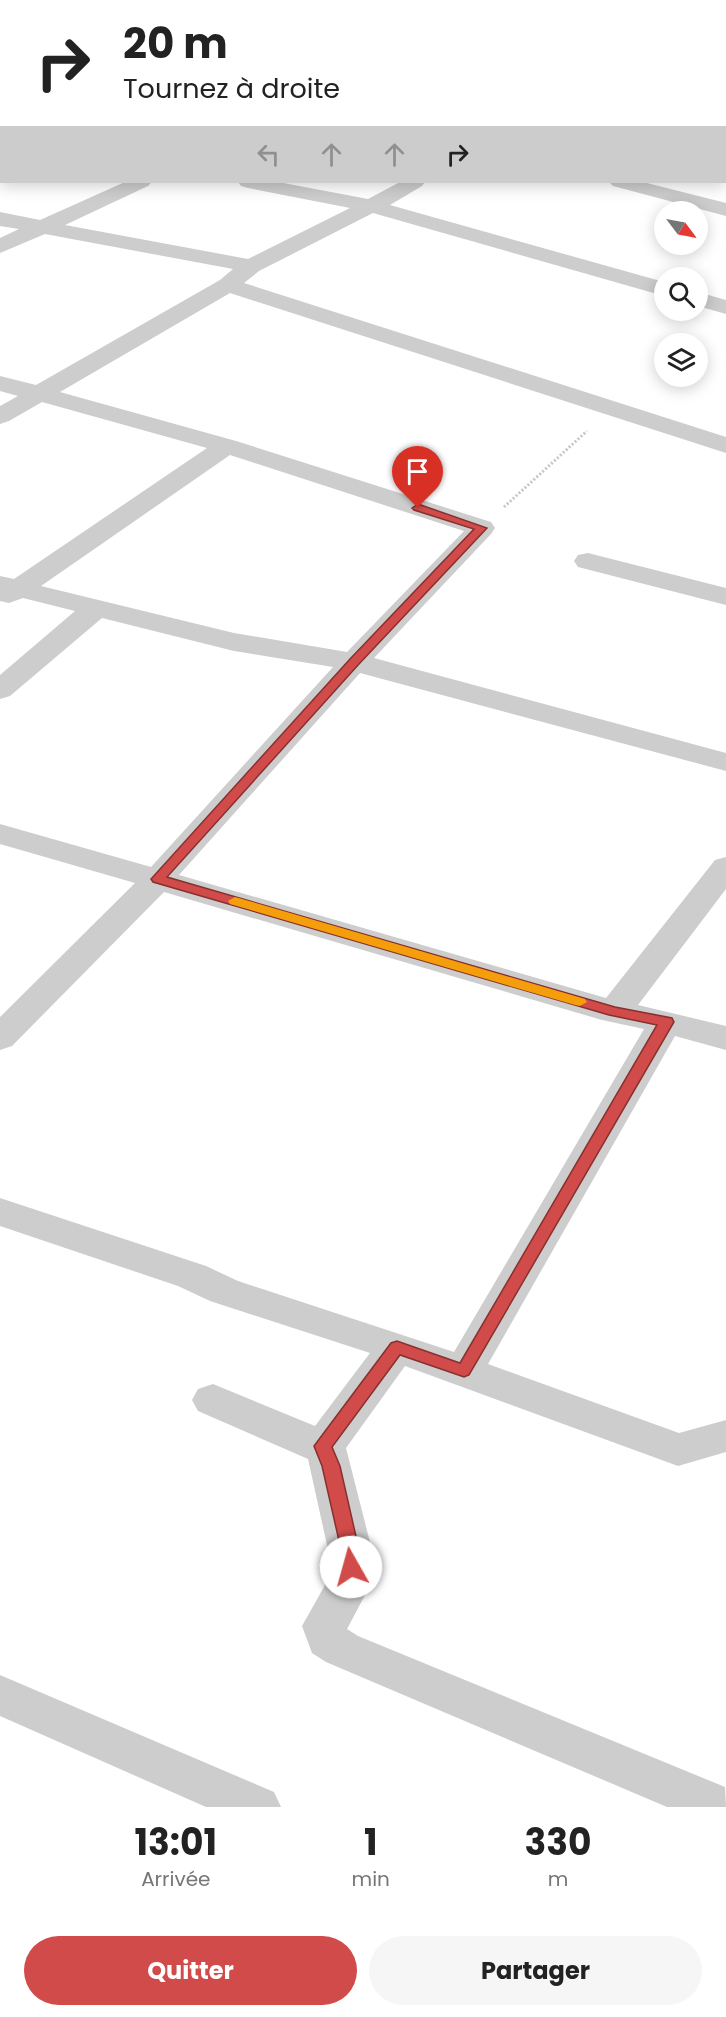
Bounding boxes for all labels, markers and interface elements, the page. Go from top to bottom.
text: 20 m [123,14,228,73]
icon: right [24,24,102,102]
text: Tournez à droite [123,70,340,107]
icon: left [252,138,285,171]
icon: ahead [315,138,348,171]
icon: ahead [378,138,411,171]
icon: right [441,138,474,171]
north arrow [654,201,708,255]
map controls [654,201,708,387]
button: search [654,267,708,321]
button: layers [654,333,708,387]
pin [392,446,443,508]
icon: arrive [401,455,434,488]
position arrow [319,1535,383,1599]
text: 13:01 [135,1817,217,1868]
text: 1 [364,1817,378,1868]
text: 330 [524,1817,591,1868]
text: Arrivée [141,1865,210,1893]
text: min [352,1865,390,1893]
text: m [548,1865,568,1893]
button: Quitter [24,1936,357,2005]
button: Partager [369,1936,702,2005]

